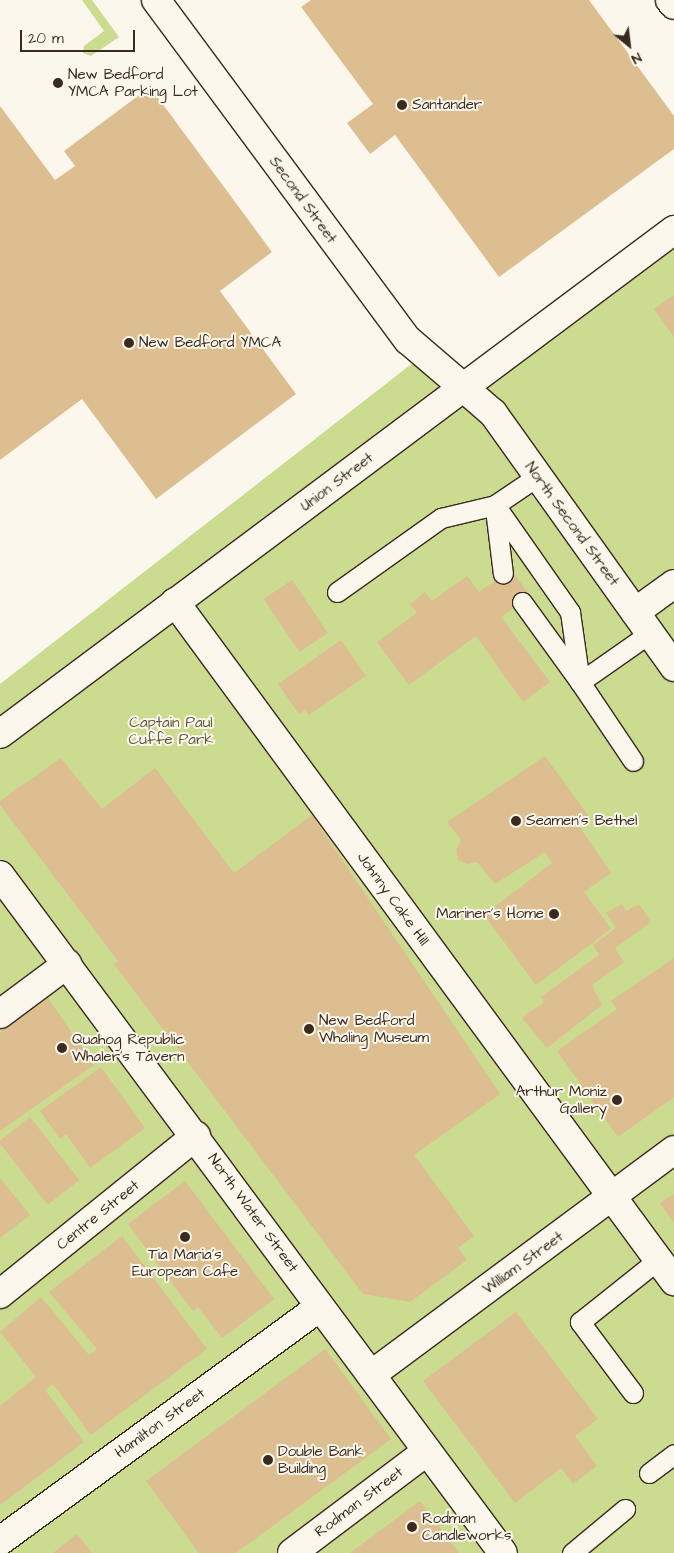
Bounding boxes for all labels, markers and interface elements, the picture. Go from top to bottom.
scale bar [22,20,138,52]
north arrow [604,20,654,70]
text: 20 m [28,28,64,49]
text: N [628,47,645,69]
place label: New Bedford YMCA Parking Lot [68,65,198,100]
marker: New Bedford YMCA Parking Lot [52,77,64,89]
place label: Santander [412,96,482,114]
marker: Santander [396,99,408,111]
street label: Second Street [265,153,341,247]
place label: New Bedford YMCA [139,334,281,352]
marker: New Bedford YMCA [123,337,135,349]
street label: Union Street [297,449,377,515]
street label: North Second Street [521,459,623,589]
park label: Captain Paul Cuffe Park [129,713,213,748]
place label: Seamen's Bethel [526,812,637,830]
marker: Seamen's Bethel [510,815,522,827]
street label: Johnny Cake Hill [353,849,433,949]
place label: Mariner's Home [436,905,544,923]
marker: Mariner's Home [548,908,560,920]
place label: New Bedford Whaling Museum [319,1011,429,1046]
marker: New Bedford Whaling Museum [303,1023,315,1035]
place label: Quahog Republic Whaler's Tavern [72,1030,185,1065]
marker: Quahog Republic Whaler's Tavern [56,1042,68,1054]
place label: Arthur Moniz Gallery [516,1082,607,1117]
marker: Arthur Moniz Gallery [611,1094,623,1106]
street label: North Water Street [204,1150,302,1276]
street label: Centre Street [53,1176,143,1254]
street label: William Street [479,1228,567,1298]
marker: Tia Maria's European Cafe [179,1231,191,1243]
place label: Tia Maria's European Cafe [132,1245,238,1280]
street label: Hamilton Street [111,1384,209,1462]
place label: Double Bank Building [278,1442,364,1477]
marker: Double Bank Building [262,1454,274,1466]
street label: Rodman Street [311,1463,407,1541]
place label: Rodman Candleworks [422,1509,512,1544]
marker: Rodman Candleworks [406,1521,418,1533]

